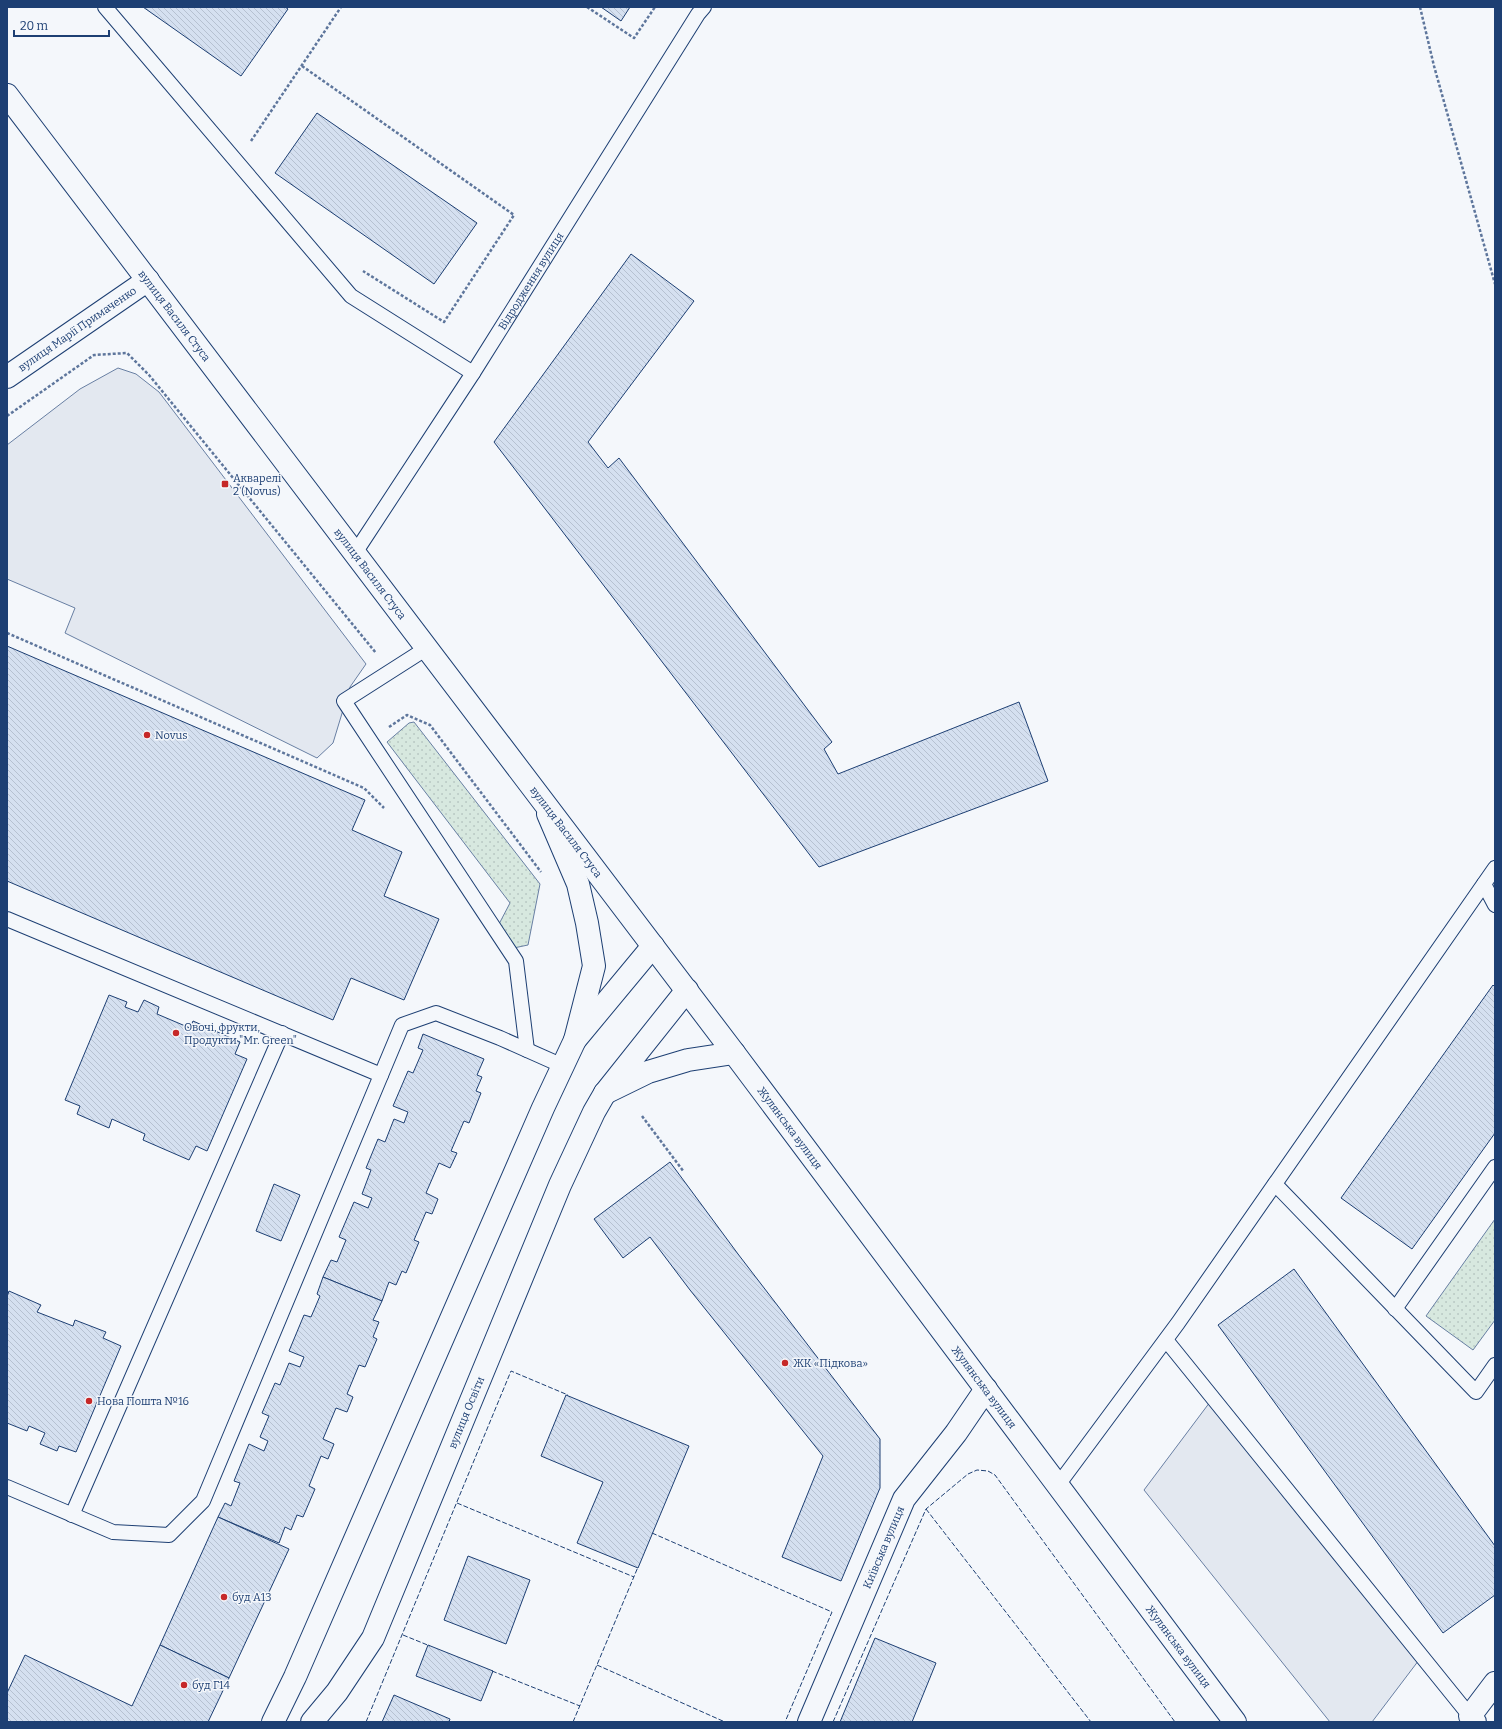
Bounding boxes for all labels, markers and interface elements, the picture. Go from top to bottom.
scale bar [14,12,109,38]
text: 20 m [20,19,49,33]
street label: Відродження вулиця [495,230,566,332]
street label: вулиця Василя Стуса [136,268,213,364]
street label: вулиця Марії Примаченко [16,284,139,374]
place label: Акварелі 2 (Novus) [233,472,282,498]
marker: Акварелі 2 (Novus) [220,479,230,489]
street label: вулиця Василя Стуса [332,526,409,622]
place label: Novus [155,729,188,742]
marker: Novus [142,730,152,740]
street label: вулиця Василя Стуса [527,784,605,880]
place label: Овочі, фрукти, Продукти "Mr. Green" [184,1021,297,1047]
marker: Овочі, фрукти, Продукти "Mr. Green" [171,1028,181,1038]
street label: Жулянська вулиця [755,1084,825,1172]
street label: Жулянська вулиця [949,1343,1019,1431]
place label: ЖК «Підкова» [793,1357,868,1370]
marker: ЖК «Підкова» [780,1358,790,1368]
street label: вулиця Освіти [445,1375,487,1450]
place label: Нова Пошта №16 [97,1395,189,1408]
marker: Нова Пошта №16 [84,1396,94,1406]
street label: Київська вулиця [860,1504,907,1590]
place label: буд А13 [232,1591,271,1604]
marker: буд А13 [219,1592,229,1602]
street label: Жулянська вулиця [1143,1603,1214,1690]
place label: буд Г14 [192,1679,231,1692]
marker: буд Г14 [179,1680,189,1690]

